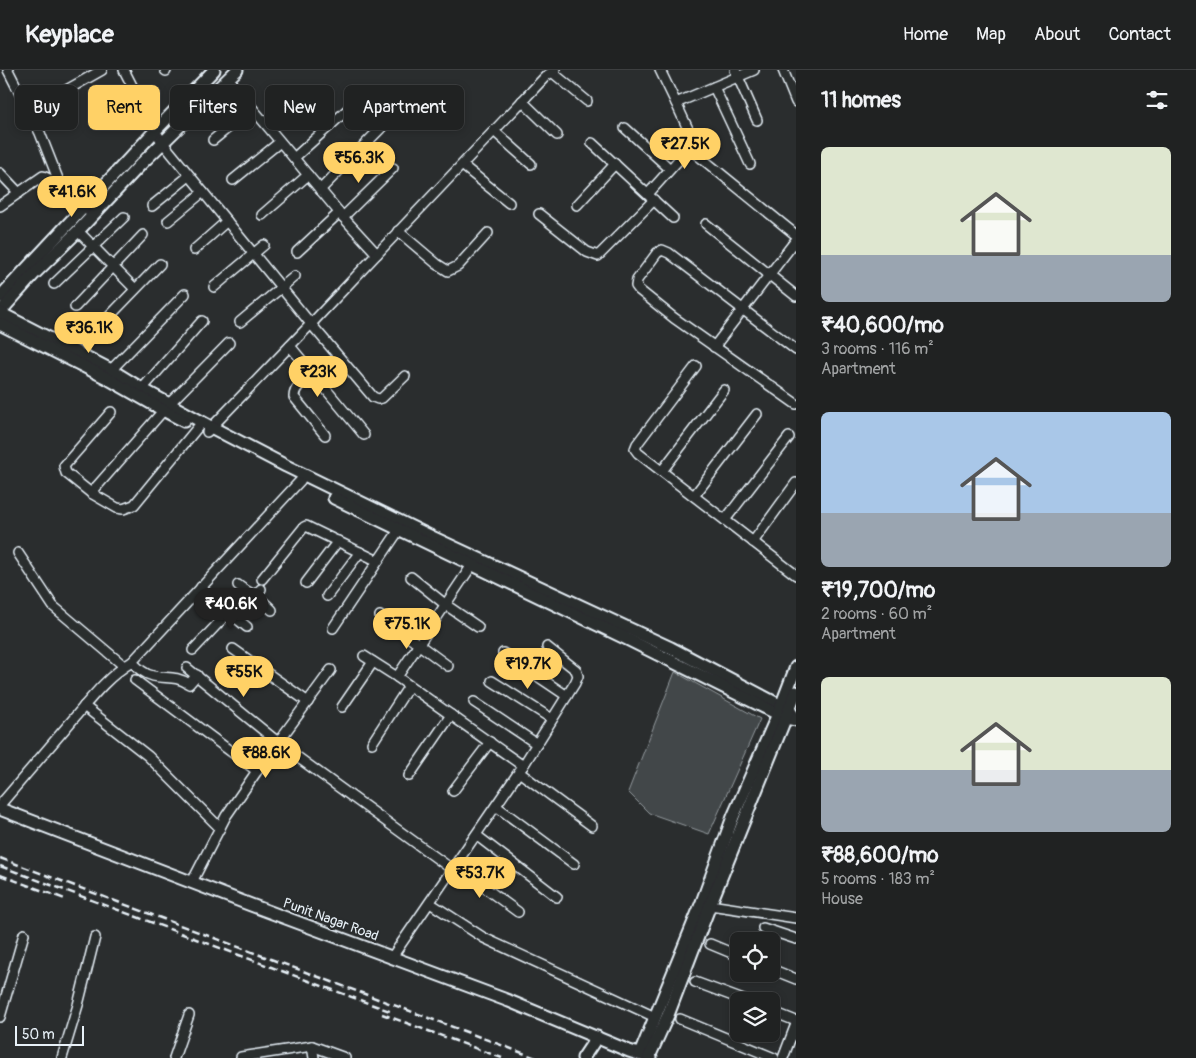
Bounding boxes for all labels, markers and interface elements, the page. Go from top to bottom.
text: Keyplace [25,20,114,49]
text: Home [903,23,948,46]
text: Map [976,23,1006,46]
text: About [1034,23,1080,46]
text: Contact [1108,23,1171,46]
chip: Buy [15,85,78,130]
chip: Rent [88,85,160,130]
chip: Filters [170,85,255,130]
chip: New [265,85,334,130]
chip: Apartment [344,85,464,130]
icon: filters [1143,86,1171,114]
text: 11 homes [821,87,901,114]
pin: ₹27.5K [644,128,726,170]
text: ₹27.5K [661,134,709,154]
pin: ₹56.3K [318,142,400,184]
text: ₹56.3K [334,148,384,168]
pin: ₹41.6K [31,176,113,218]
icon: home [951,179,1041,269]
text: ₹41.6K [48,182,96,202]
pin: ₹36.1K [48,312,130,354]
text: ₹40,600/mo [821,312,944,339]
text: ₹36.1K [65,318,113,338]
text: 3 rooms · 116 m² [821,339,934,359]
pin: ₹23K [288,356,348,398]
text: Apartment [821,359,896,379]
text: ₹23K [300,362,336,382]
icon: home [951,444,1041,534]
text: ₹19,700/mo [821,577,935,604]
pin: ₹40.6K [190,588,272,630]
text: ₹40.6K [205,594,257,614]
text: 2 rooms · 60 m² [821,604,932,624]
pin: ₹75.1K [366,608,448,650]
text: ₹75.1K [384,614,430,634]
text: Apartment [821,624,896,644]
pin: ₹19.7K [487,648,569,690]
text: ₹19.7K [505,654,551,674]
pin: ₹55K [214,656,274,698]
text: ₹55K [226,662,262,682]
icon: home [951,709,1041,799]
pin: ₹88.6K [225,736,307,779]
text: ₹88.6K [242,743,290,763]
text: ₹88,600/mo [821,842,938,869]
pin: ₹53.7K [439,856,521,899]
text: ₹53.7K [456,863,504,883]
text: 5 rooms · 183 m² [821,869,935,889]
text: House [821,889,863,909]
street label: Punit Nagar Road [281,894,381,945]
map controls [730,932,780,1042]
button: locate [730,932,780,982]
button: layers [730,992,780,1042]
scale bar [15,1023,84,1046]
text: 50 m [22,1026,55,1043]

